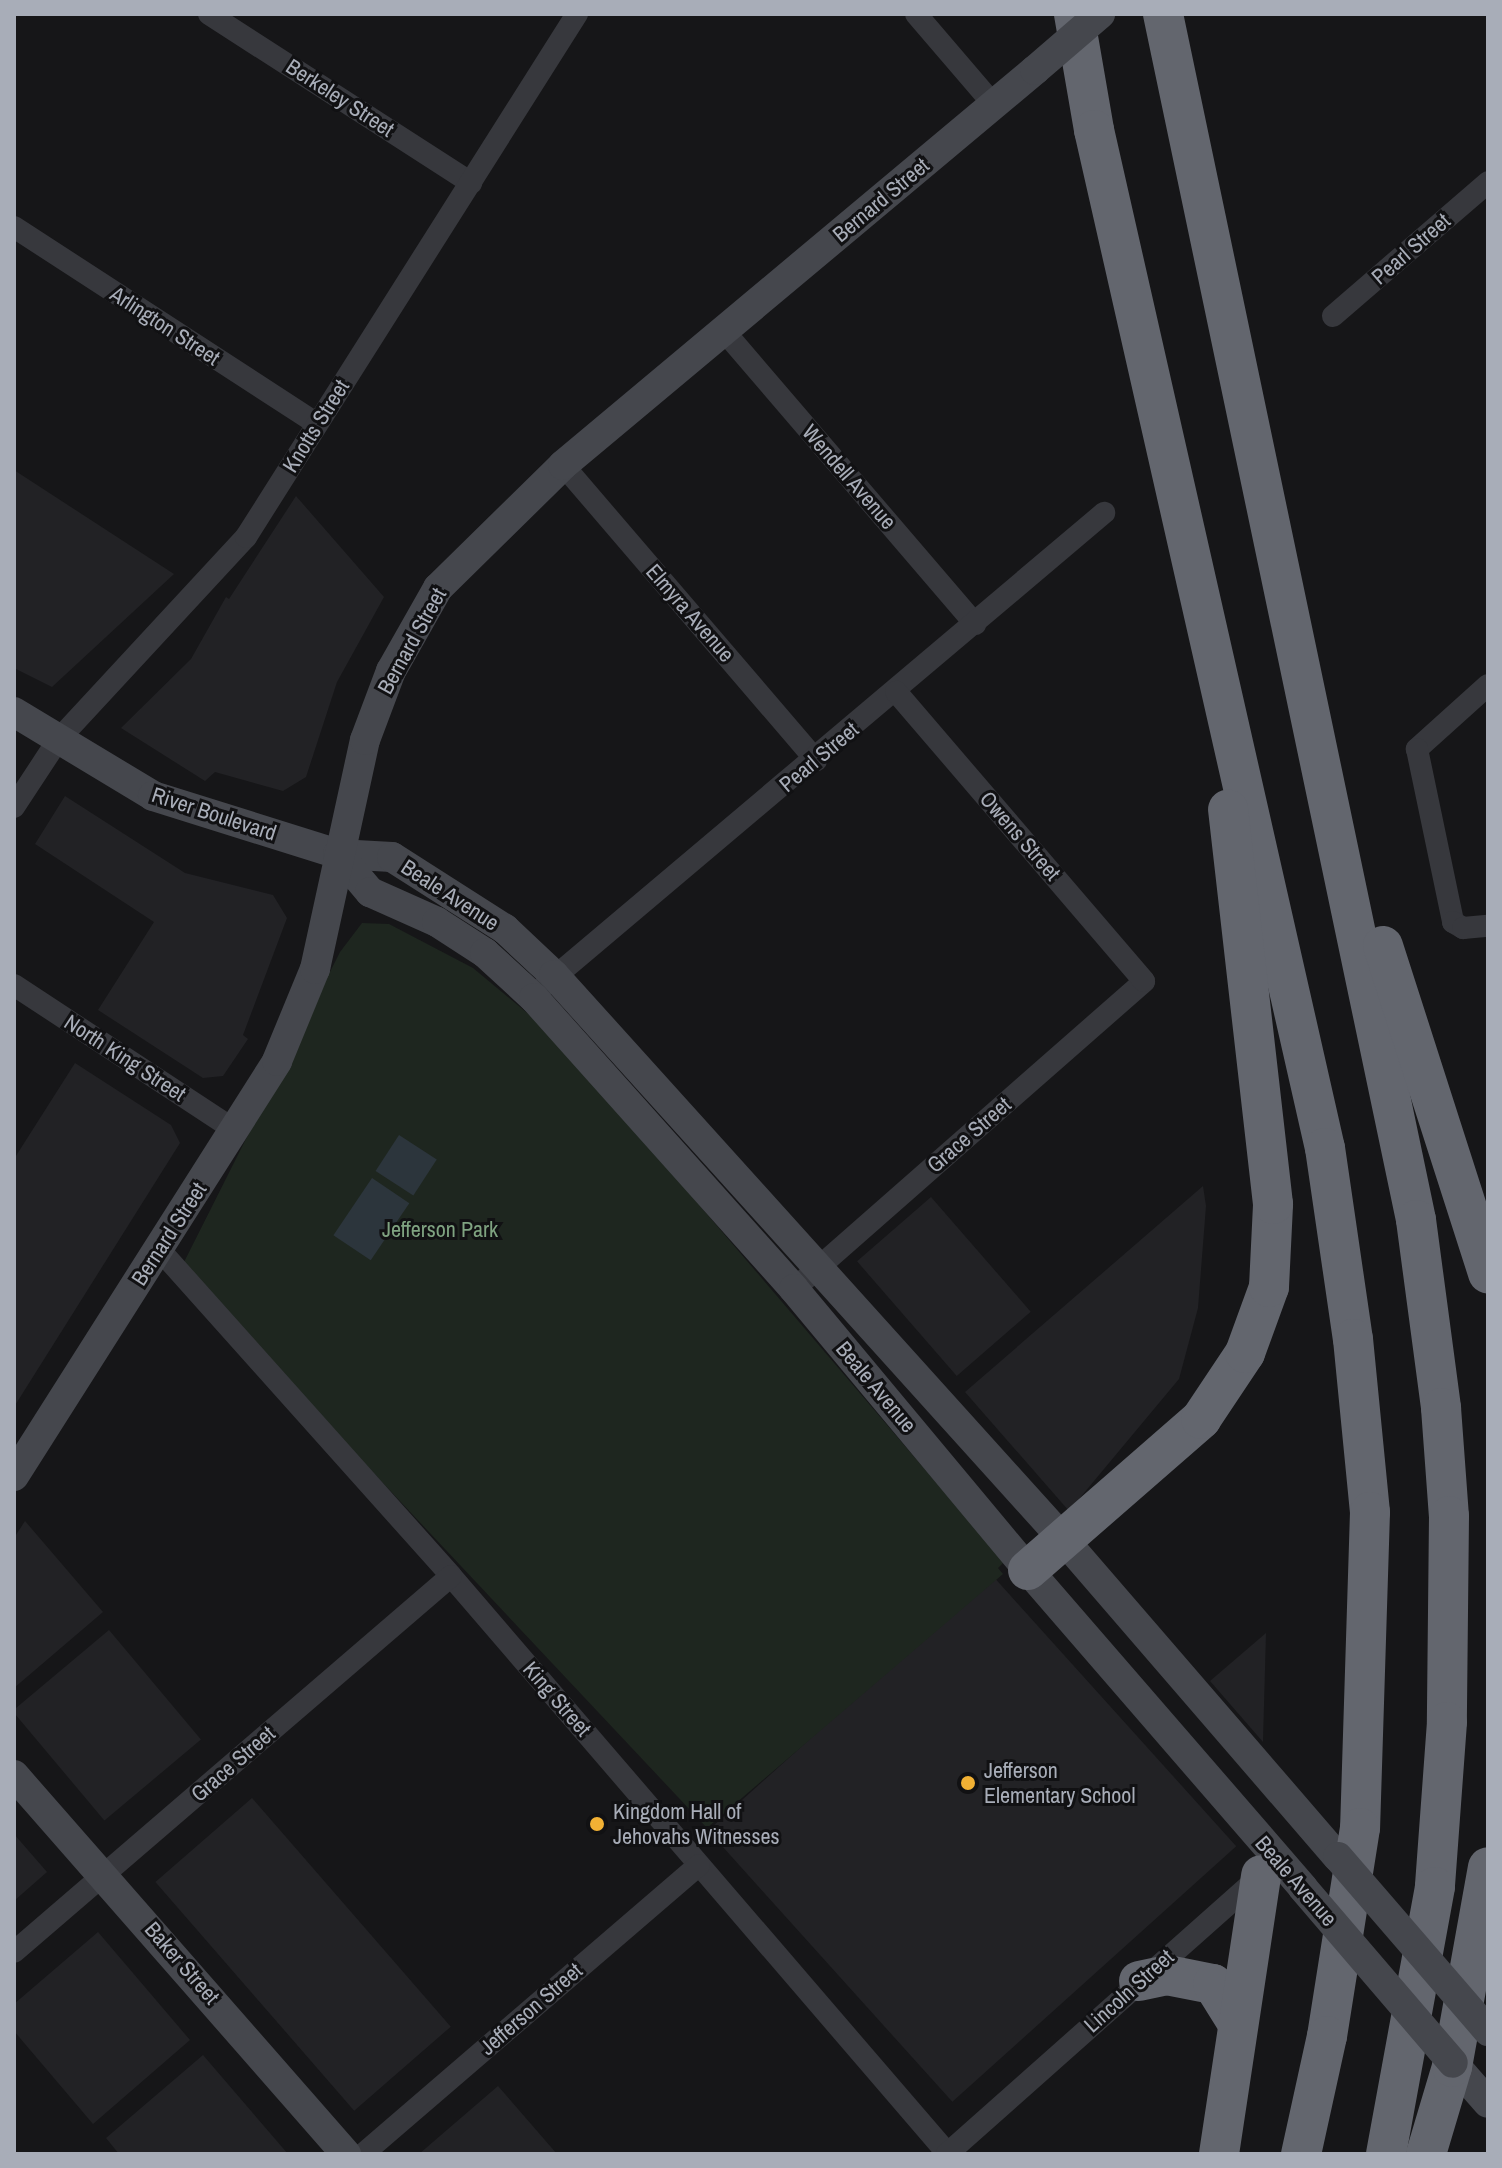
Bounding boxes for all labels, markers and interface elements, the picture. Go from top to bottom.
street label: Berkeley Street [281,53,399,143]
street label: Bernard Street [828,152,934,248]
street label: Pearl Street [1366,208,1456,290]
street label: Arlington Street [105,281,225,371]
street label: Knotts Street [277,375,355,477]
street label: Wendell Avenue [796,419,902,535]
street label: Elmyra Avenue [640,558,740,668]
street label: Bernard Street [372,583,452,699]
street label: Pearl Street [774,716,864,798]
street label: River Boulevard [148,781,280,847]
street label: Owens Street [974,786,1066,886]
street label: Beale Avenue [396,853,504,937]
street label: North King Street [59,1009,191,1107]
street label: Grace Street [922,1091,1016,1179]
street label: Bernard Street [126,1178,212,1290]
park label: Jefferson Park [382,1217,498,1243]
street label: Beale Avenue [830,1336,922,1438]
street label: King Street [517,1656,597,1742]
street label: Grace Street [186,1720,280,1808]
place label: Jefferson Elementary School [984,1757,1135,1808]
marker: Jefferson Elementary School [959,1774,977,1792]
place label: Kingdom Hall of Jehovahs Witnesses [613,1798,779,1850]
marker: Kingdom Hall of Jehovahs Witnesses [588,1815,606,1833]
street label: Beale Avenue [1249,1830,1343,1932]
street label: Baker Street [139,1917,225,2009]
street label: Lincoln Street [1079,1944,1179,2038]
street label: Jefferson Street [474,1957,588,2061]

